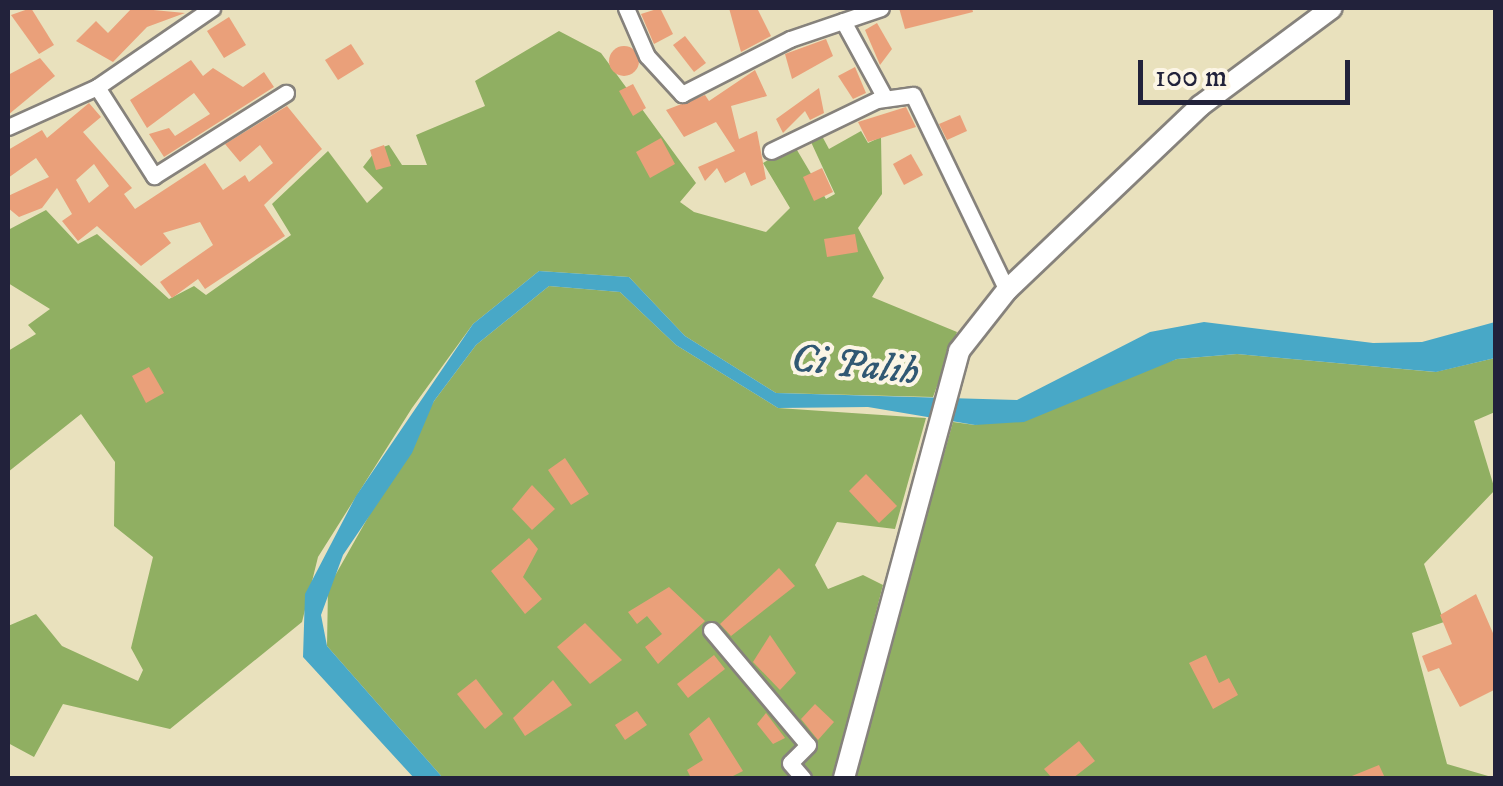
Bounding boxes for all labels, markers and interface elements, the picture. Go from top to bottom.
scale bar [1143,40,1356,102]
text: 100 m [1155,59,1227,96]
water label: Ci Palih [788,335,922,397]

